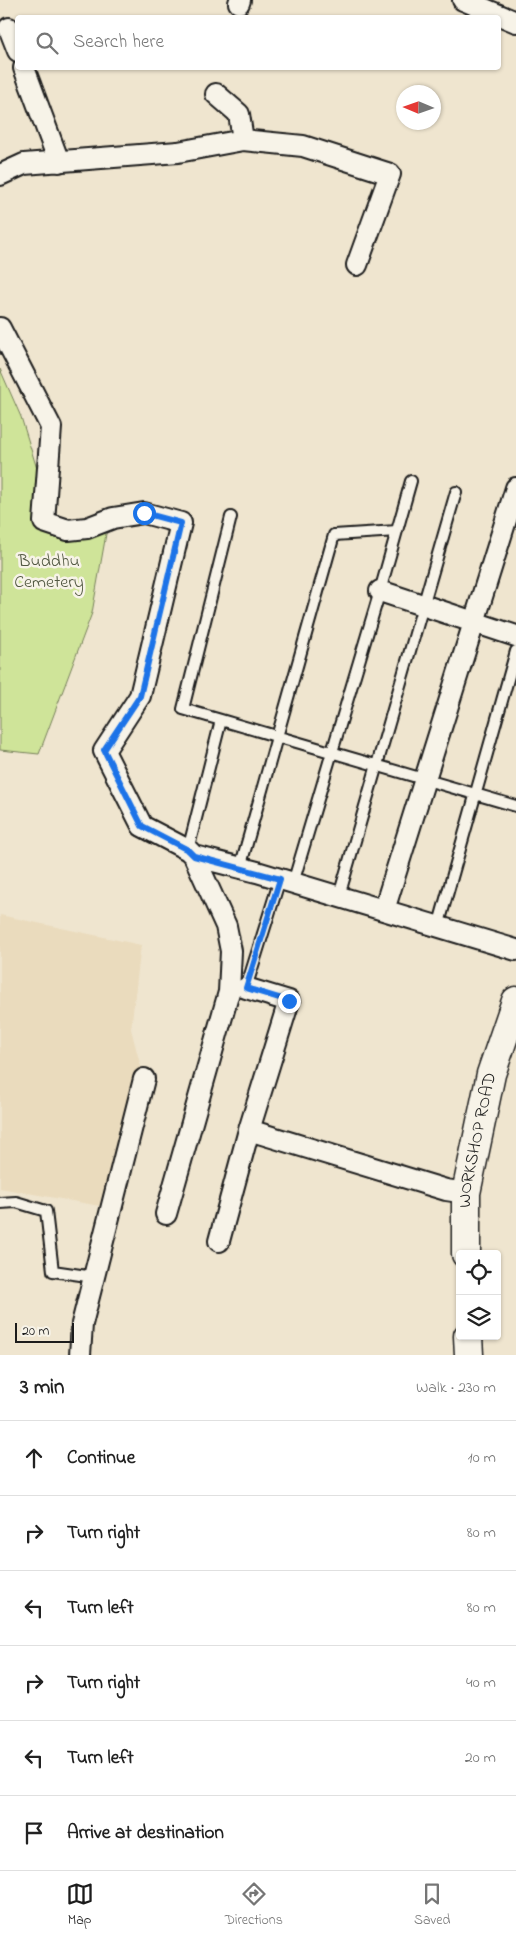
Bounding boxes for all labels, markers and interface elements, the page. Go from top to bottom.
search box [15,15,501,70]
icon: search [33,29,61,57]
text: Search here [73,29,164,56]
north arrow [396,85,441,130]
route start [133,502,156,525]
park label: Buddhu Cemetery [14,549,84,596]
route end [278,990,301,1013]
street label: WORKSHOP ROAD [453,1070,504,1208]
map controls [456,1250,501,1340]
button: locate [456,1250,501,1295]
button: layers [456,1295,501,1340]
scale bar [15,1320,74,1343]
text: 20 m [22,1321,49,1342]
text: 3 min [20,1373,64,1403]
text: Walk · 230 m [416,1376,496,1400]
icon: ahead [20,1444,48,1472]
text: Continue [67,1445,135,1472]
text: 10 m [468,1446,496,1470]
icon: right [20,1519,48,1547]
text: Turn right [67,1520,140,1547]
text: 80 m [467,1521,496,1545]
icon: left [20,1594,48,1622]
text: Turn left [67,1595,134,1622]
text: 80 m [467,1596,496,1620]
icon: right [20,1669,48,1697]
text: Turn right [67,1670,140,1697]
text: 40 m [466,1671,496,1695]
icon: left [20,1744,48,1772]
text: Turn left [67,1745,134,1772]
text: 20 m [465,1746,496,1770]
icon: arrive [20,1819,48,1847]
text: Arrive at destination [67,1820,224,1847]
tab: Map [66,1880,94,1931]
tab: Directions [225,1880,283,1931]
tab: Saved [414,1880,450,1931]

